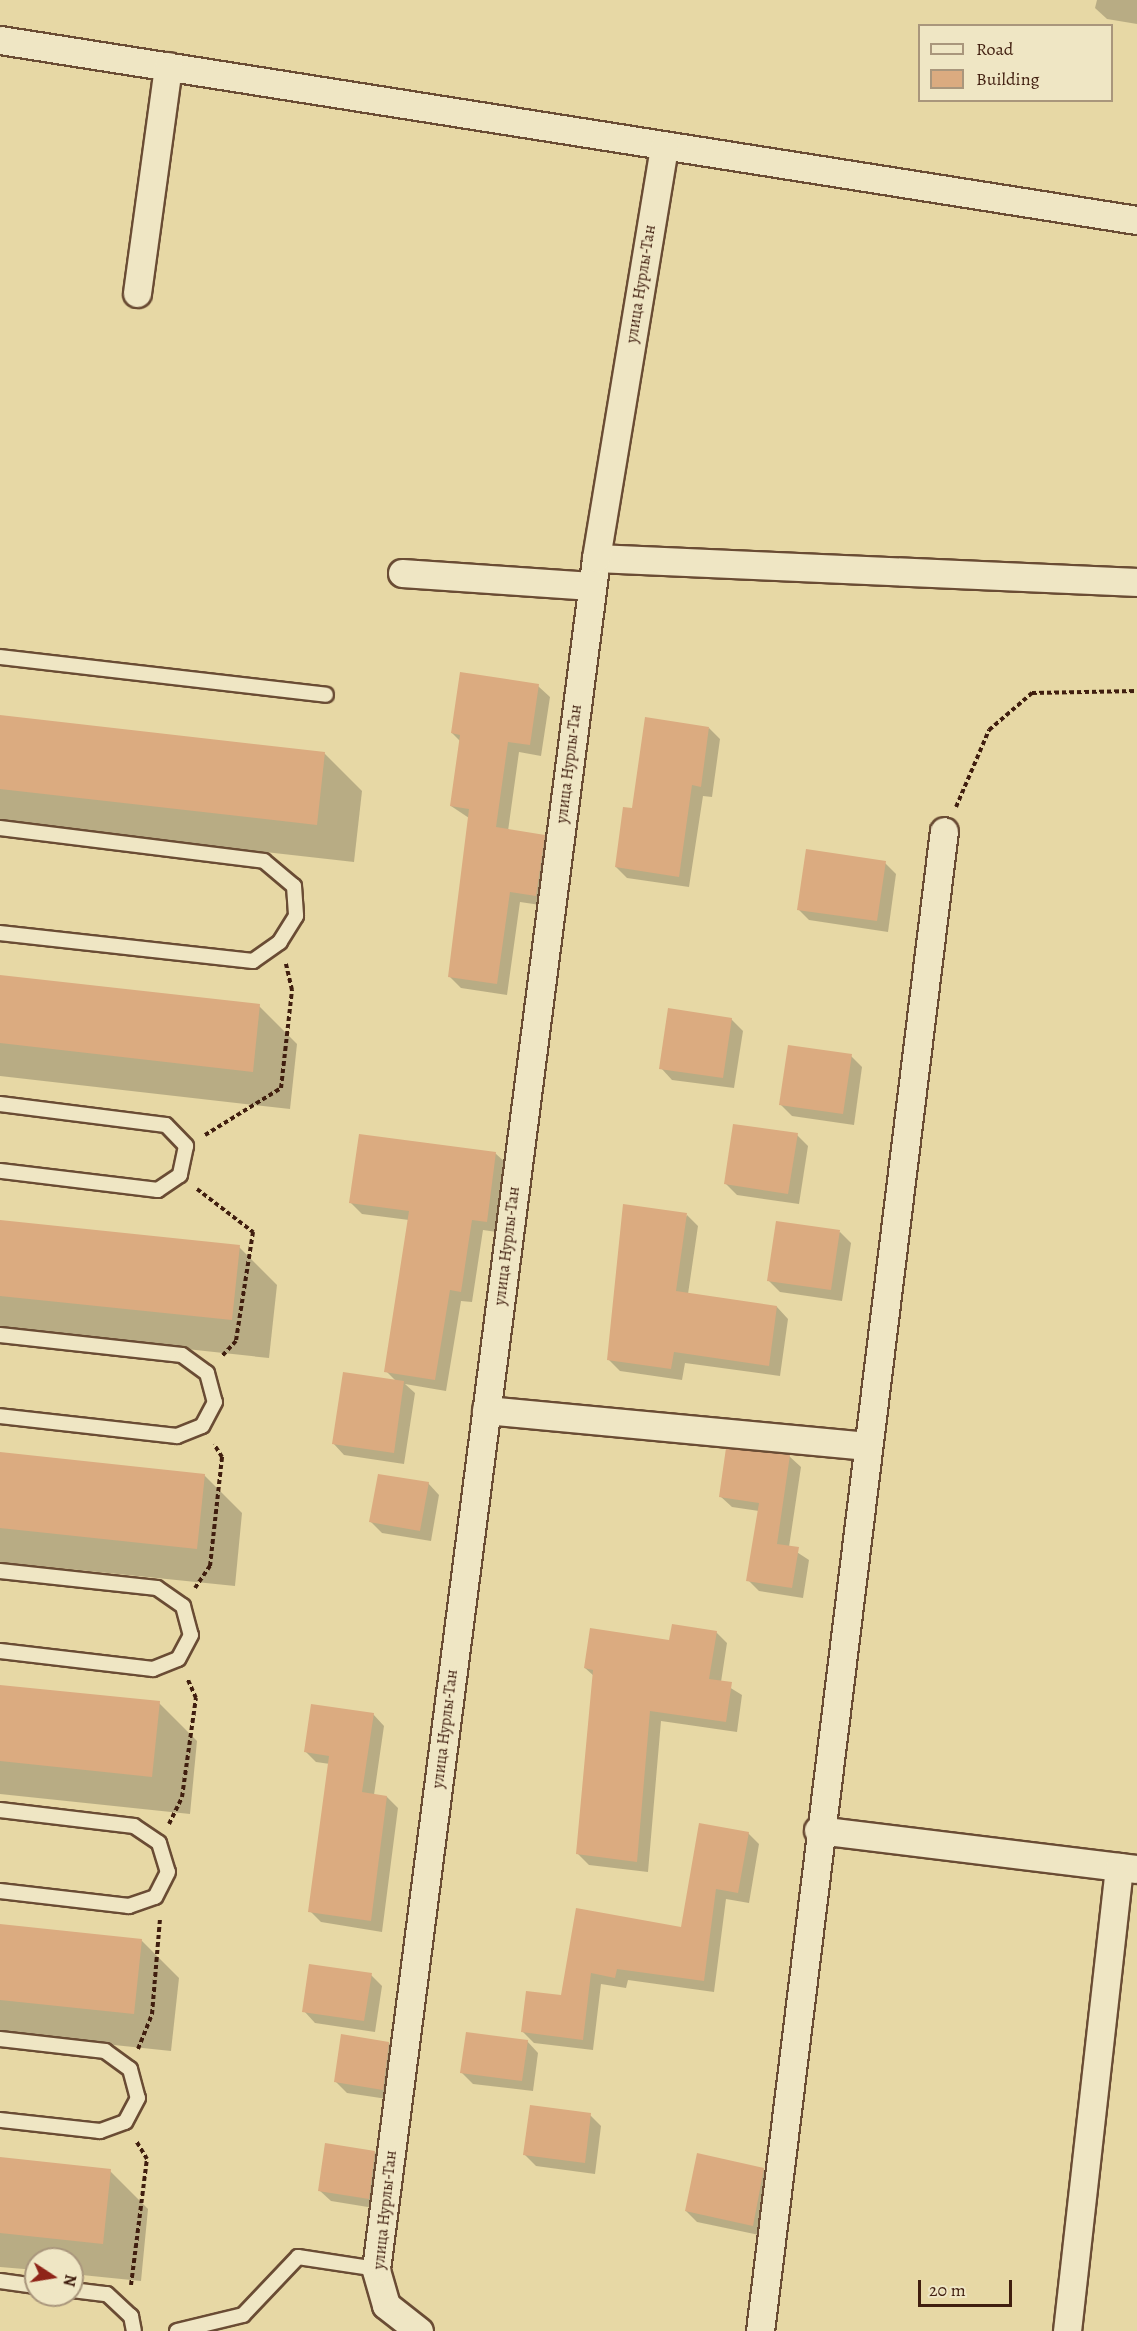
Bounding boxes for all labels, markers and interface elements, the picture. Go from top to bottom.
legend [918,24,1113,102]
text: Road [976,37,1013,61]
text: Building [976,67,1040,91]
street label: улица Нурлы-Тан [622,223,660,345]
street label: улица Нурлы-Тан [552,704,586,824]
street label: улица Нурлы-Тан [490,1186,524,1306]
street label: улица Нурлы-Тан [428,1669,462,1789]
street label: улица Нурлы-Тан [369,2150,401,2270]
north arrow [24,2247,84,2307]
scale bar [921,2268,1016,2306]
text: N [58,2272,82,2288]
text: 20 m [929,2278,966,2302]

